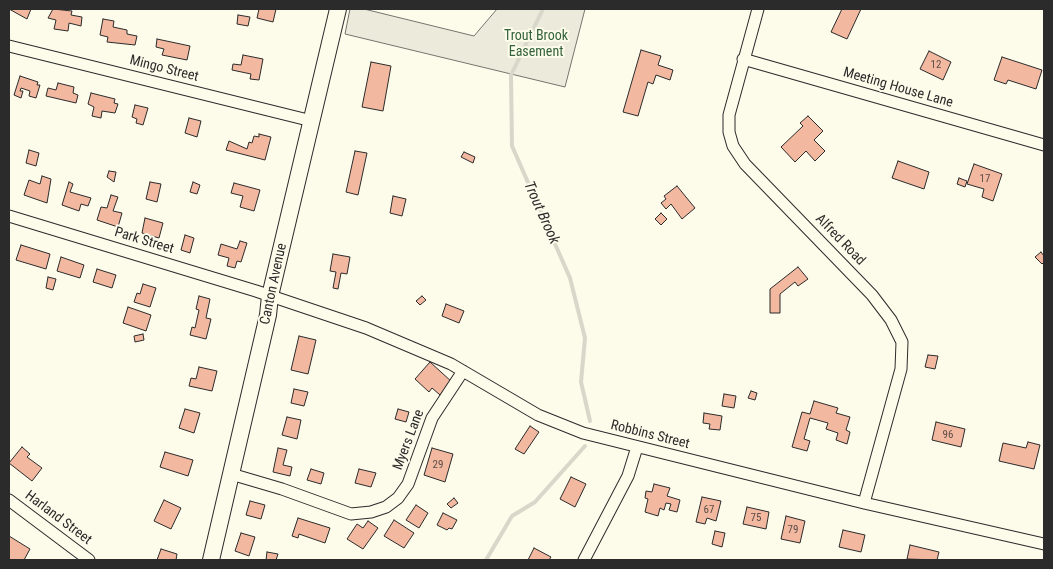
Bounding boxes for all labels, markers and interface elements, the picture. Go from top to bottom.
park label: Trout Brook Easement [504,28,568,60]
street label: Mingo Street [128,52,200,86]
house number: 12 [931,58,941,72]
street label: Meeting House Lane [841,64,955,112]
house number: 17 [980,172,990,186]
water label: Trout Brook [519,179,563,247]
street label: Alfred Road [811,211,869,269]
street label: Park Street [112,224,176,258]
street label: Canton Avenue [257,242,291,326]
street label: Myers Lane [390,407,428,473]
street label: Robbins Street [609,417,691,453]
house number: 96 [943,428,953,442]
house number: 29 [433,458,443,472]
street label: Harland Street [21,487,95,549]
house number: 67 [704,503,714,517]
house number: 75 [751,511,761,525]
house number: 79 [788,523,798,537]

